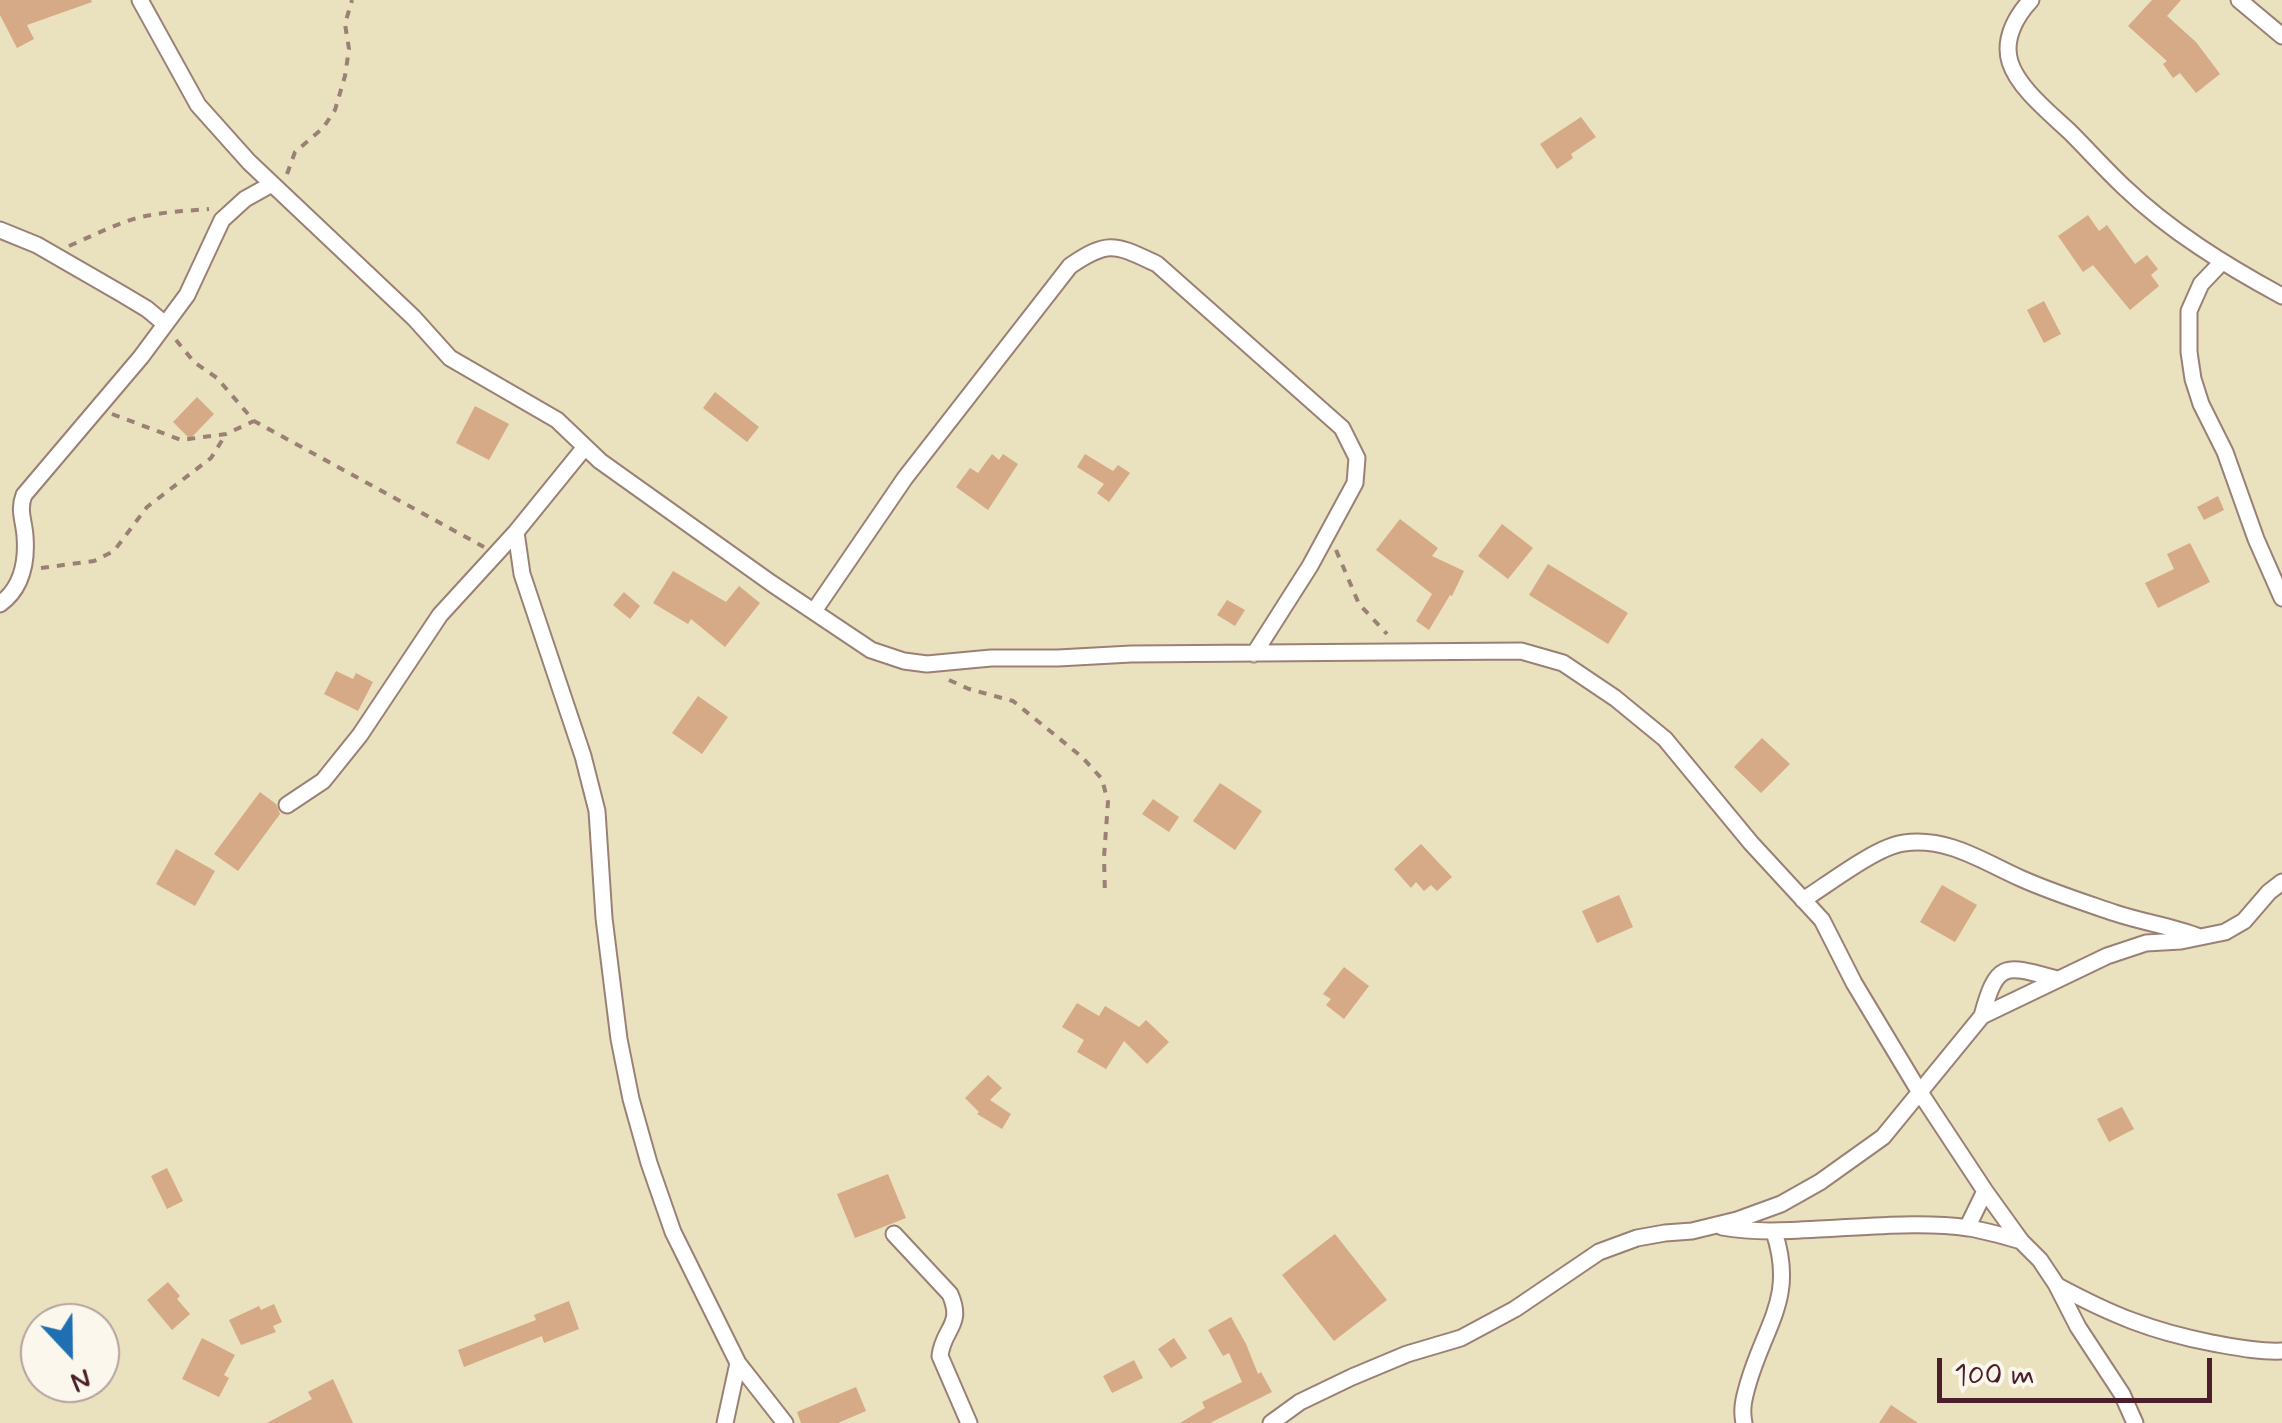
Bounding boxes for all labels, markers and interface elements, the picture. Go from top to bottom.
north arrow [20,1303,120,1403]
scale bar [1942,1338,2217,1400]
text: 100 m [1954,1356,2035,1395]
text: N [65,1359,96,1400]

